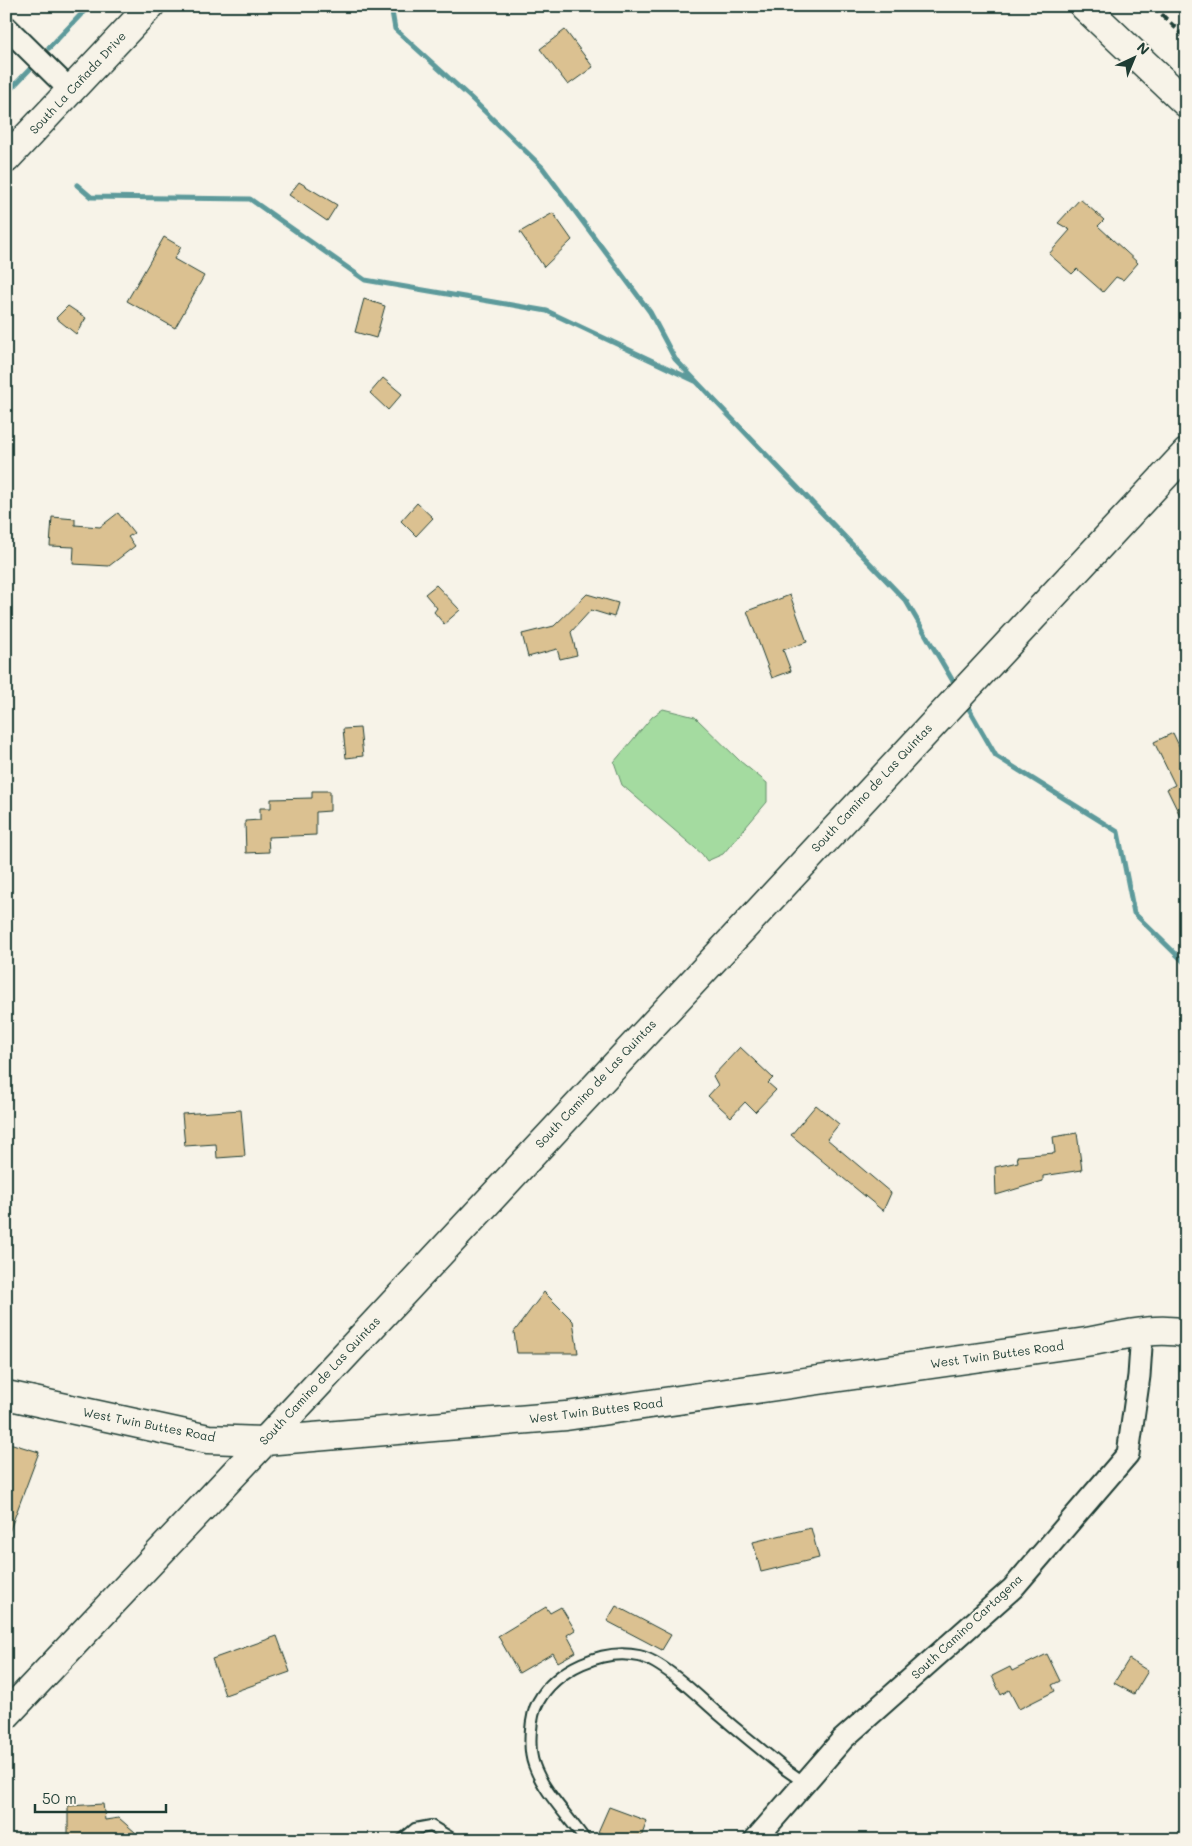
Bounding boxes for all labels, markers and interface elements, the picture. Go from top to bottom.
street label: South La Cañada Drive [25,28,129,137]
north arrow [1110,32,1160,82]
text: N [1133,38,1154,59]
street label: South Camino de Las Quintas [807,719,935,855]
street label: South Camino de Las Quintas [531,1015,659,1151]
street label: South Camino de Las Quintas [255,1312,383,1448]
street label: West Twin Buttes Road [929,1337,1065,1371]
street label: West Twin Buttes Road [528,1394,664,1426]
street label: West Twin Buttes Road [82,1403,217,1445]
street label: South Camino Cartagena [907,1570,1025,1682]
scale bar [35,1781,166,1813]
text: 50 m [42,1788,77,1808]

